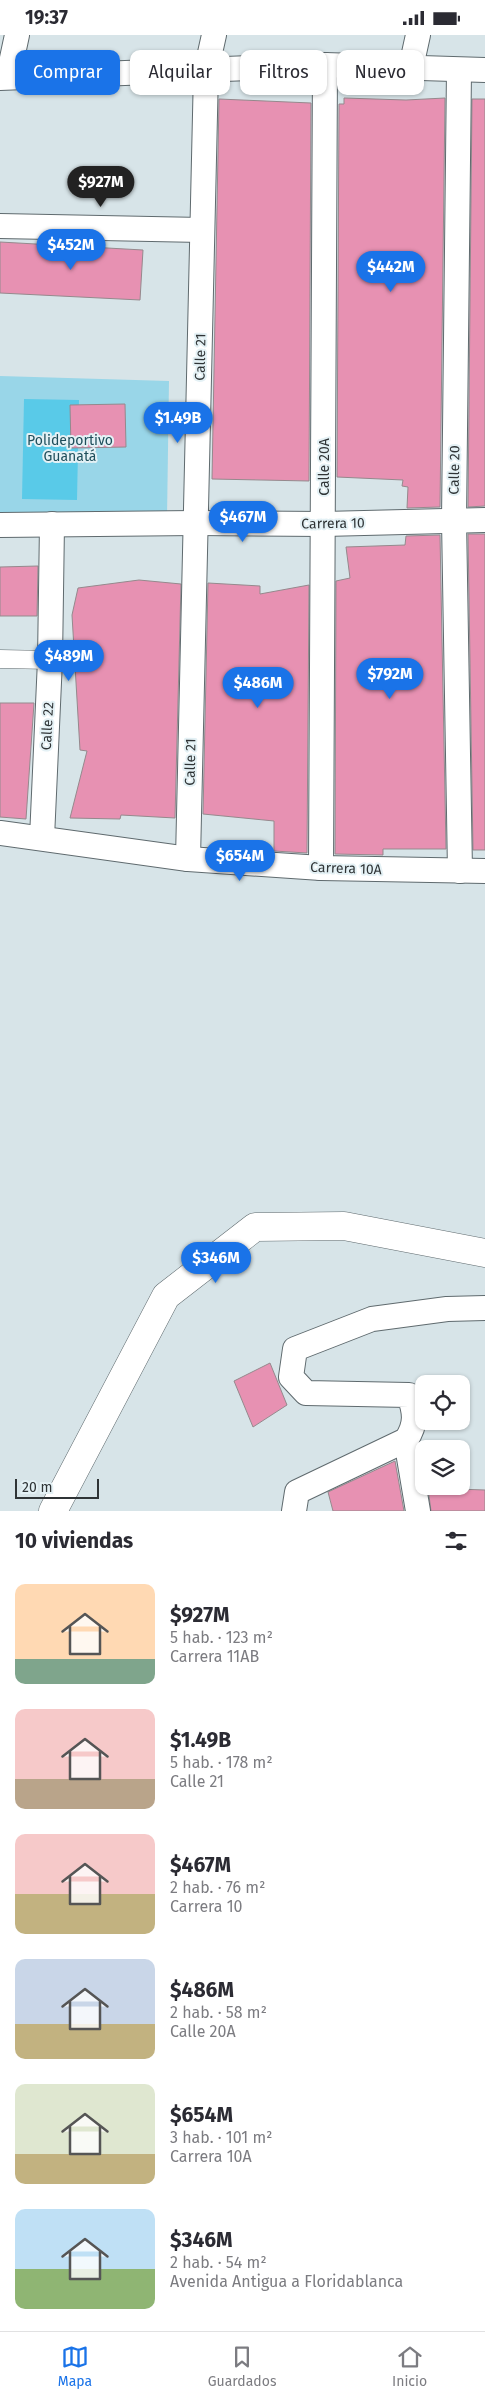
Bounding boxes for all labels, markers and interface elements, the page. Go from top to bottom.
text: 19:37 [25,6,68,29]
chip: Comprar [15,50,120,95]
chip: Alquilar [130,50,230,95]
chip: Filtros [240,50,327,95]
chip: Nuevo [337,50,424,95]
pin: $927M [66,165,136,208]
text: $927M [78,172,124,191]
pin: $452M [36,229,106,271]
text: $452M [48,235,94,254]
pin: $442M [356,251,426,293]
text: $442M [367,257,415,276]
street label: Calle 21 [192,333,209,381]
pin: $1.49B [137,401,219,444]
text: $1.49B [155,408,201,427]
park label: Polideportivo Guanatá [27,432,113,465]
street label: Calle 20A [316,438,333,496]
street label: Calle 20 [446,445,463,495]
pin: $467M [208,501,278,543]
text: $467M [220,507,266,526]
street label: Carrera 10 [301,514,365,533]
pin: $489M [34,639,104,682]
text: $489M [45,646,93,665]
pin: $792M [355,657,425,700]
text: $792M [367,664,413,683]
pin: $486M [223,667,293,709]
text: $486M [234,673,282,692]
street label: Calle 22 [38,701,57,751]
street label: Calle 21 [182,738,199,786]
pin: $654M [205,839,275,882]
text: $654M [216,846,264,865]
street label: Carrera 10A [310,859,382,878]
pin: $346M [181,1241,251,1284]
text: $346M [192,1248,240,1267]
map controls [415,1375,470,1495]
button: locate [415,1375,470,1430]
button: layers [415,1440,470,1495]
scale bar [15,1476,99,1499]
text: 20 m [22,1479,52,1496]
icon: filters [442,1527,470,1555]
text: 10 viviendas [15,1528,133,1554]
text: $927M [170,1602,230,1628]
icon: home [55,1604,115,1664]
text: 5 hab. · 123 m² [170,1628,273,1647]
text: Carrera 11AB [170,1647,259,1666]
text: $1.49B [170,1727,231,1753]
icon: home [55,1729,115,1789]
text: 5 hab. · 178 m² [170,1753,273,1772]
text: Calle 21 [170,1772,224,1791]
text: $467M [170,1852,231,1878]
icon: home [55,1854,115,1914]
text: 2 hab. · 76 m² [170,1878,265,1897]
text: Carrera 10 [170,1897,243,1916]
text: $486M [170,1977,234,2003]
icon: home [55,1979,115,2039]
text: 2 hab. · 58 m² [170,2003,267,2022]
text: Calle 20A [170,2022,236,2041]
text: $654M [170,2102,233,2128]
icon: home [55,2104,115,2164]
text: 3 hab. · 101 m² [170,2128,272,2147]
text: Carrera 10A [170,2147,252,2166]
text: $346M [170,2227,233,2253]
icon: home [55,2229,115,2289]
text: 2 hab. · 54 m² [170,2253,267,2272]
text: Avenida Antigua a Floridablanca [170,2272,403,2291]
tab: Mapa [58,2343,92,2390]
tab: Guardados [208,2343,276,2390]
tab: Inicio [392,2343,427,2390]

